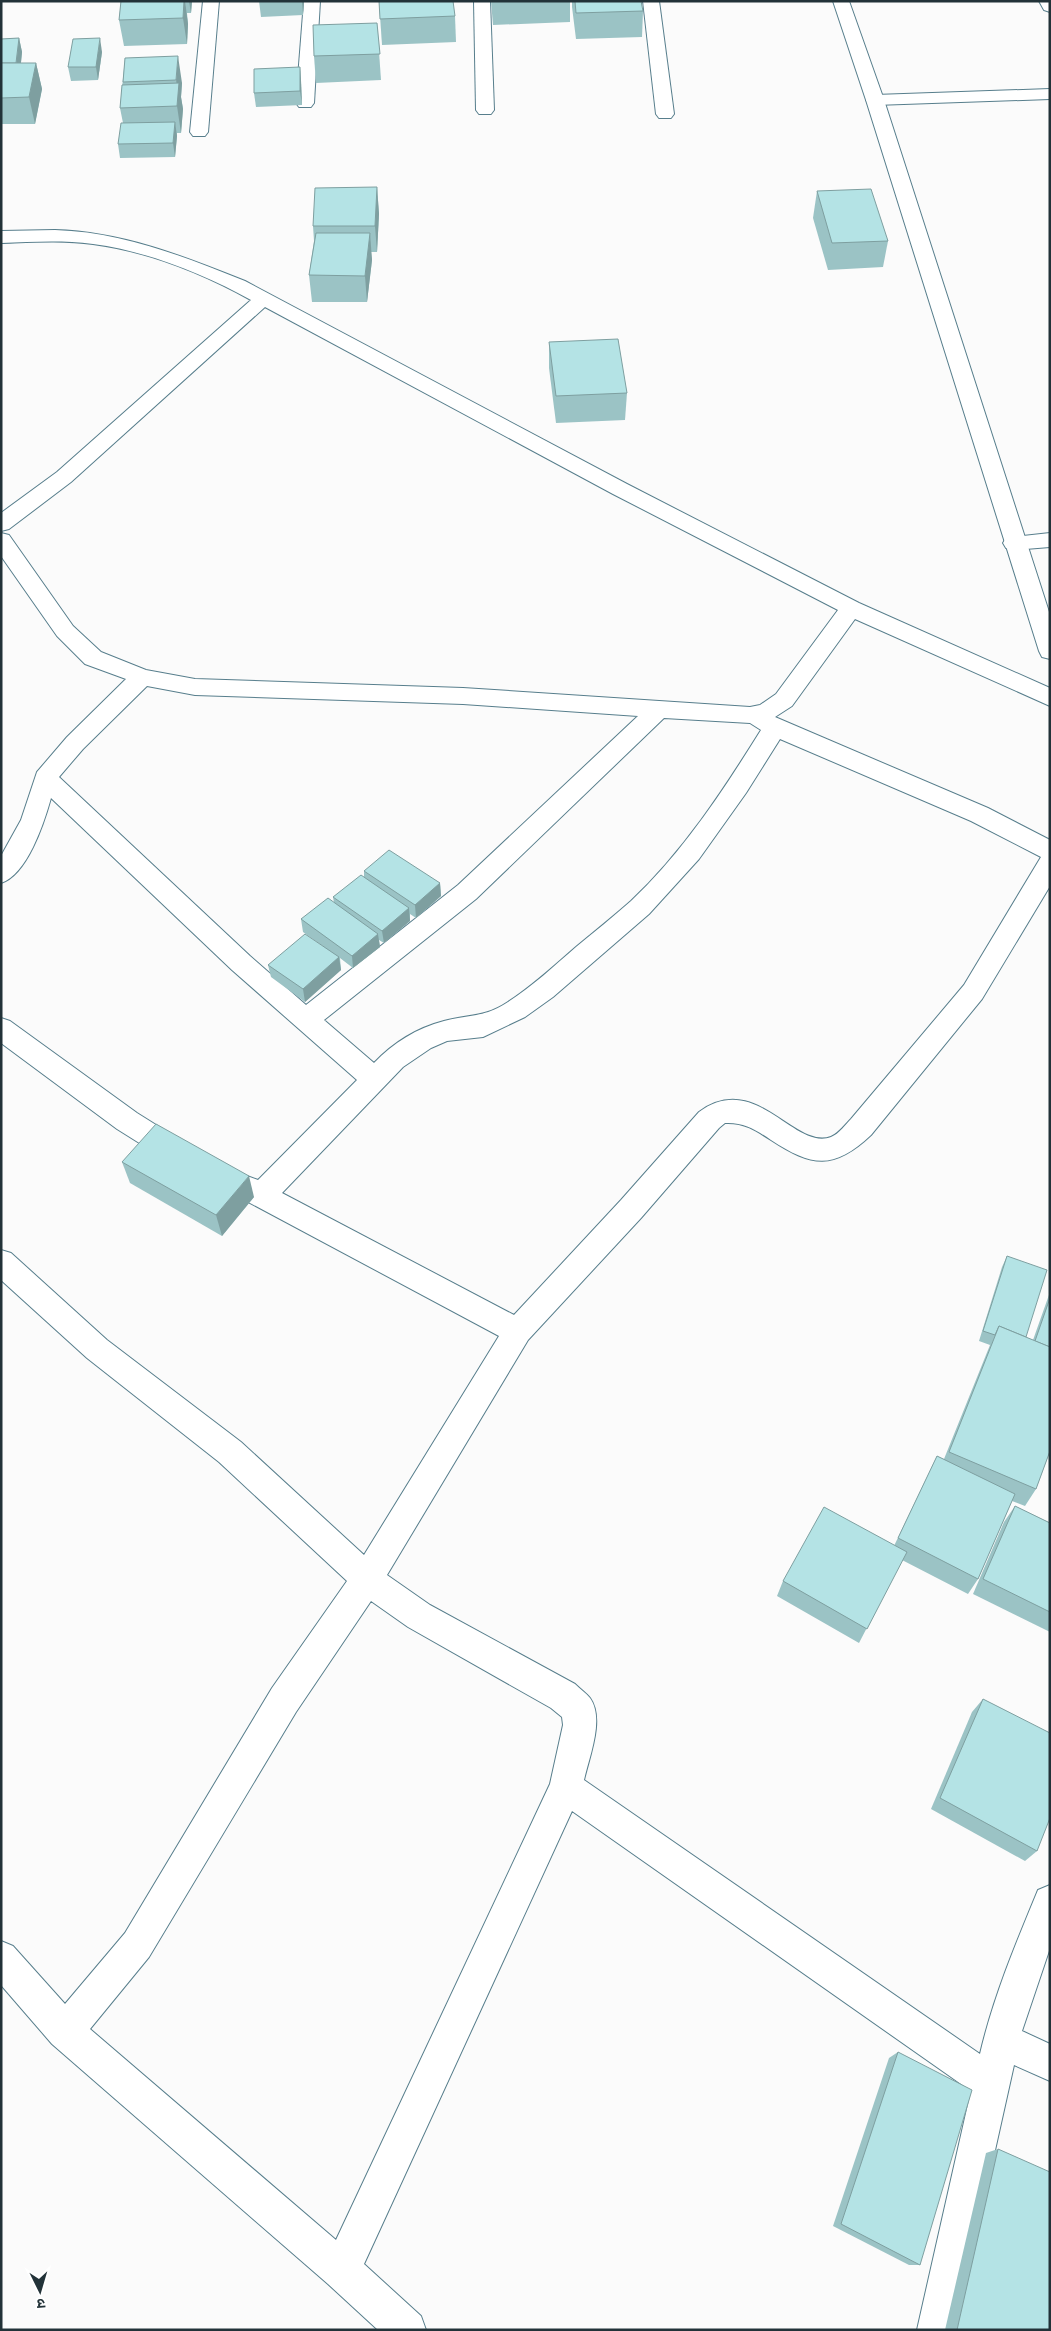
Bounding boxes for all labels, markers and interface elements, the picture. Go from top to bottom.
north arrow [15,2266,65,2316]
text: उ [36,2296,46,2312]

